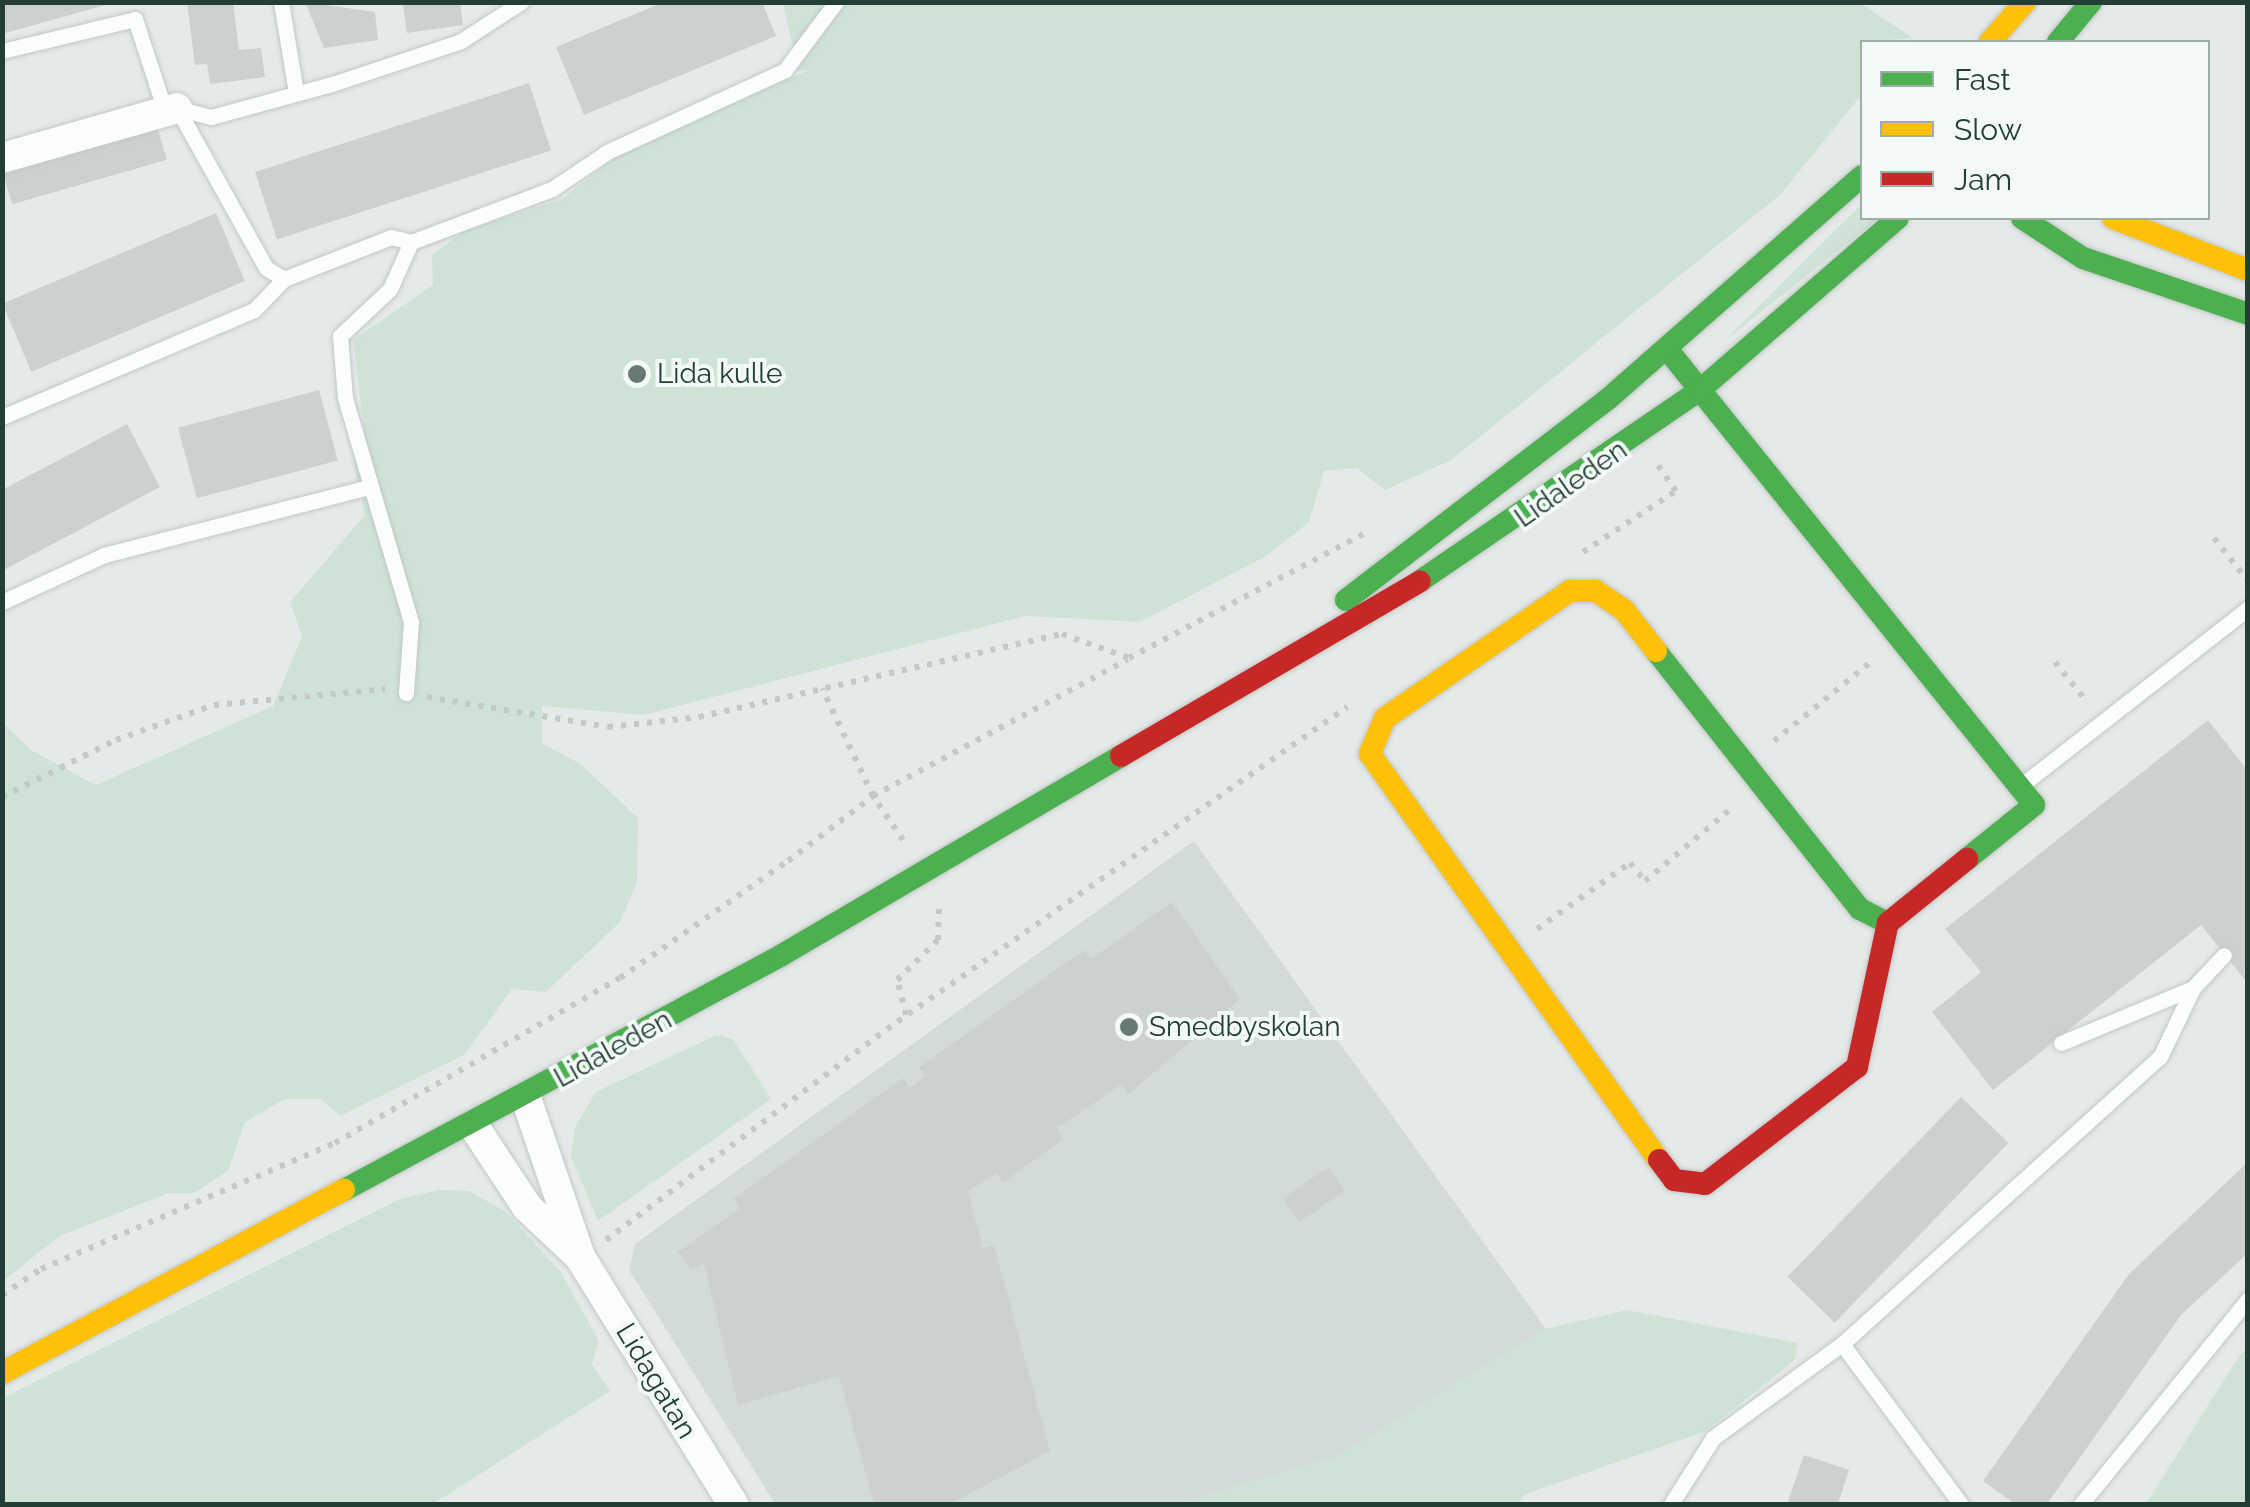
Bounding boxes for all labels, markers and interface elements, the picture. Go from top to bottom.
legend [1860,40,2210,220]
text: Fast [1954,62,2011,97]
text: Slow [1954,112,2022,147]
text: Jam [1954,162,2012,197]
place label: Lida kulle [657,357,782,391]
marker: Lida kulle [626,363,648,385]
street label: Lidaleden [1508,433,1634,535]
street label: Lidaleden [548,1003,678,1095]
place label: Smedbyskolan [1149,1010,1341,1044]
marker: Smedbyskolan [1118,1016,1140,1038]
street label: Lidagatan [609,1317,703,1445]

